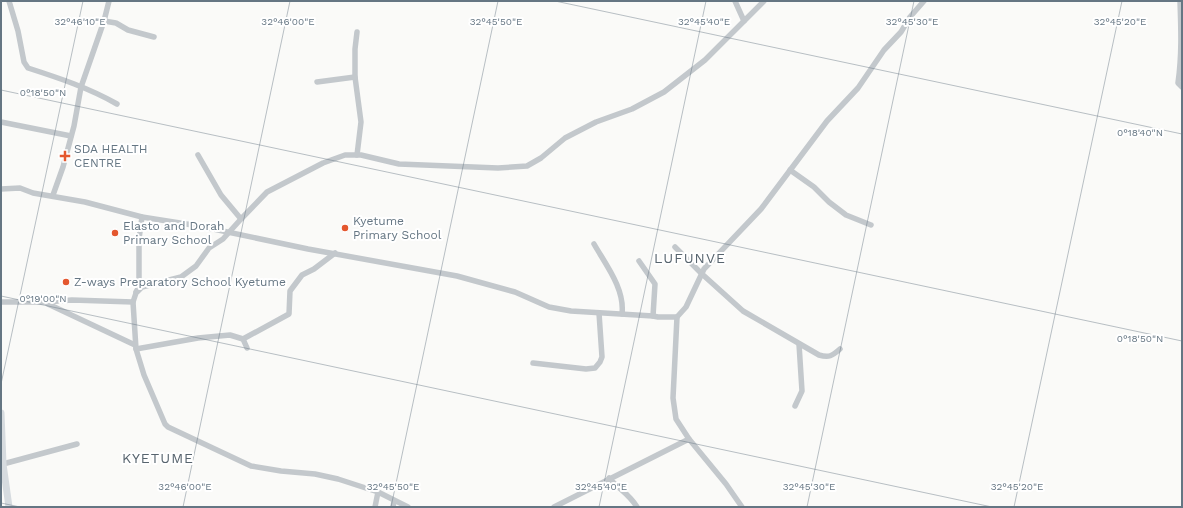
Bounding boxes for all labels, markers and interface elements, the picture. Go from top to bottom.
text: 32°46'10"E [54,16,106,27]
text: 32°46'00"E [261,16,315,27]
text: 32°45'50"E [470,16,522,27]
text: 32°45'40"E [678,16,730,27]
text: 32°45'30"E [886,16,938,27]
text: 32°45'20"E [1094,16,1146,27]
text: 0°18'50"N [20,87,66,98]
text: 0°18'40"N [1117,127,1163,138]
place label: SDA HEALTH CENTRE [74,142,148,170]
marker: SDA HEALTH CENTRE [59,150,71,162]
place label: Kyetume Primary School [353,214,442,242]
place label: Elasto and Dorah Primary School [123,219,224,247]
marker: Kyetume Primary School [340,223,350,233]
marker: Elasto and Dorah Primary School [110,228,120,238]
district label: LUFUNVE [654,250,726,266]
place label: Z-ways Preparatory School Kyetume [74,275,286,289]
marker: Z-ways Preparatory School Kyetume [61,277,71,287]
text: 0°19'00"N [19,293,67,304]
text: 0°18'50"N [1117,333,1163,344]
district label: KYETUME [122,450,194,466]
text: 32°46'00"E [158,481,212,492]
text: 32°45'50"E [367,481,419,492]
text: 32°45'40"E [575,481,627,492]
text: 32°45'30"E [783,481,835,492]
text: 32°45'20"E [991,481,1043,492]

